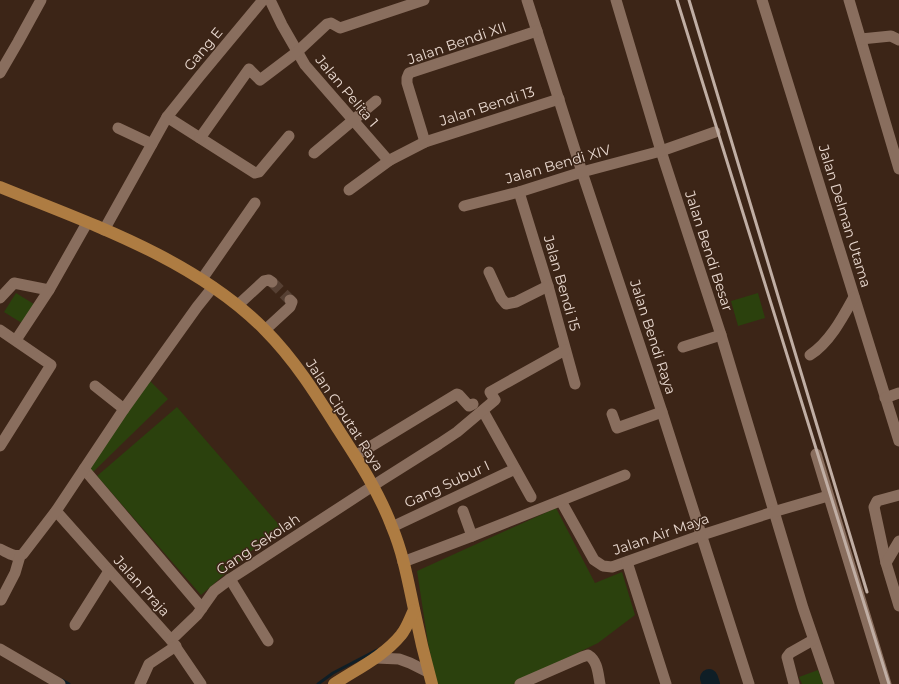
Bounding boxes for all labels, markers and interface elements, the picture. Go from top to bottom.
street label: Jalan Bendi XII [404,18,509,69]
street label: Gang E [180,24,226,74]
street label: Jalan Pelita 1 [311,51,382,131]
street label: Jalan Bendi 13 [436,82,537,130]
street label: Jalan Bendi XIV [502,140,613,188]
street label: Jalan Delman Utama [814,141,875,290]
street label: Jalan Bendi Besar [681,188,737,314]
street label: Jalan Bendi 15 [539,232,584,333]
street label: Jalan Bendi Raya [626,276,680,397]
street label: Jalan Ciputat Raya [302,355,388,474]
street label: Gang Subur I [401,456,493,512]
street label: Gang Sekolah [213,509,303,579]
street label: Jalan Air Maya [610,509,711,559]
street label: Jalan Praja [109,551,174,620]

